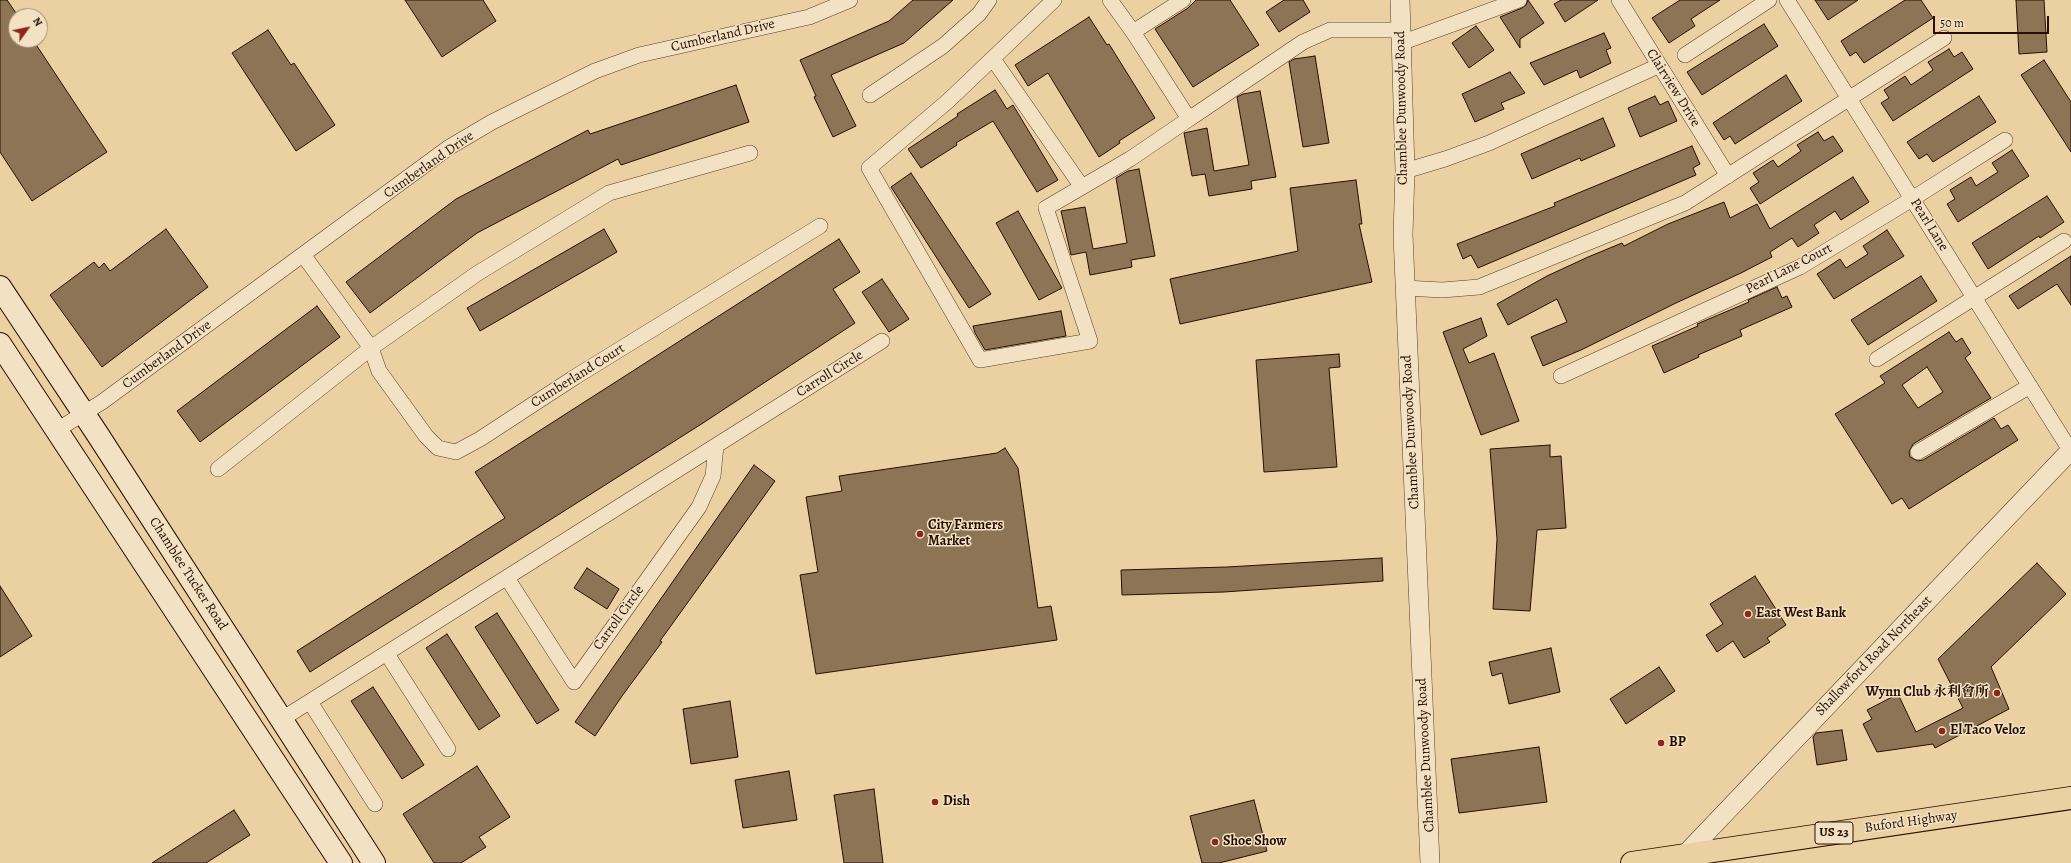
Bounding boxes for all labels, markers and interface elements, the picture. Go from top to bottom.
north arrow [8,8,48,48]
scale bar [1935,8,2051,34]
text: N [29,14,46,29]
text: 50 m [1940,15,1964,31]
street label: Cumberland Drive [669,16,777,56]
street label: Chamblee Dunwoody Road [1392,31,1412,185]
street label: Clairview Drive [1642,46,1704,130]
street label: Cumberland Drive [381,128,477,202]
street label: Pearl Lane [1906,196,1952,254]
street label: Pearl Lane Court [1743,240,1835,298]
street label: Cumberland Drive [119,317,215,393]
street label: Cumberland Court [528,340,628,412]
street label: Carroll Circle [793,347,867,401]
street label: Chamblee Dunwoody Road [1399,354,1423,510]
street label: Chamblee Tucker Road [145,514,231,634]
place label: City Farmers Market [928,518,1003,550]
marker: City Farmers Market [915,529,925,539]
street label: Carroll Circle [590,582,648,654]
street label: Shallowford Road Northeast [1812,592,1936,720]
place label: East West Bank [1756,606,1846,622]
marker: East West Bank [1743,609,1753,619]
street label: Chamblee Dunwoody Road [1414,677,1438,833]
place label: Wynn Club 永利會所 [1866,685,1989,701]
marker: Wynn Club 永利會所 [1992,688,2002,698]
place label: El Taco Veloz [1950,723,2026,739]
marker: El Taco Veloz [1937,726,1947,736]
place label: BP [1669,735,1686,751]
marker: BP [1656,738,1666,748]
place label: Dish [943,794,970,810]
marker: Dish [930,797,940,807]
street label: Buford Highway [1864,807,1958,837]
road number: US 23 [1815,822,1853,844]
place label: Shoe Show [1223,834,1287,850]
marker: Shoe Show [1210,837,1220,847]

